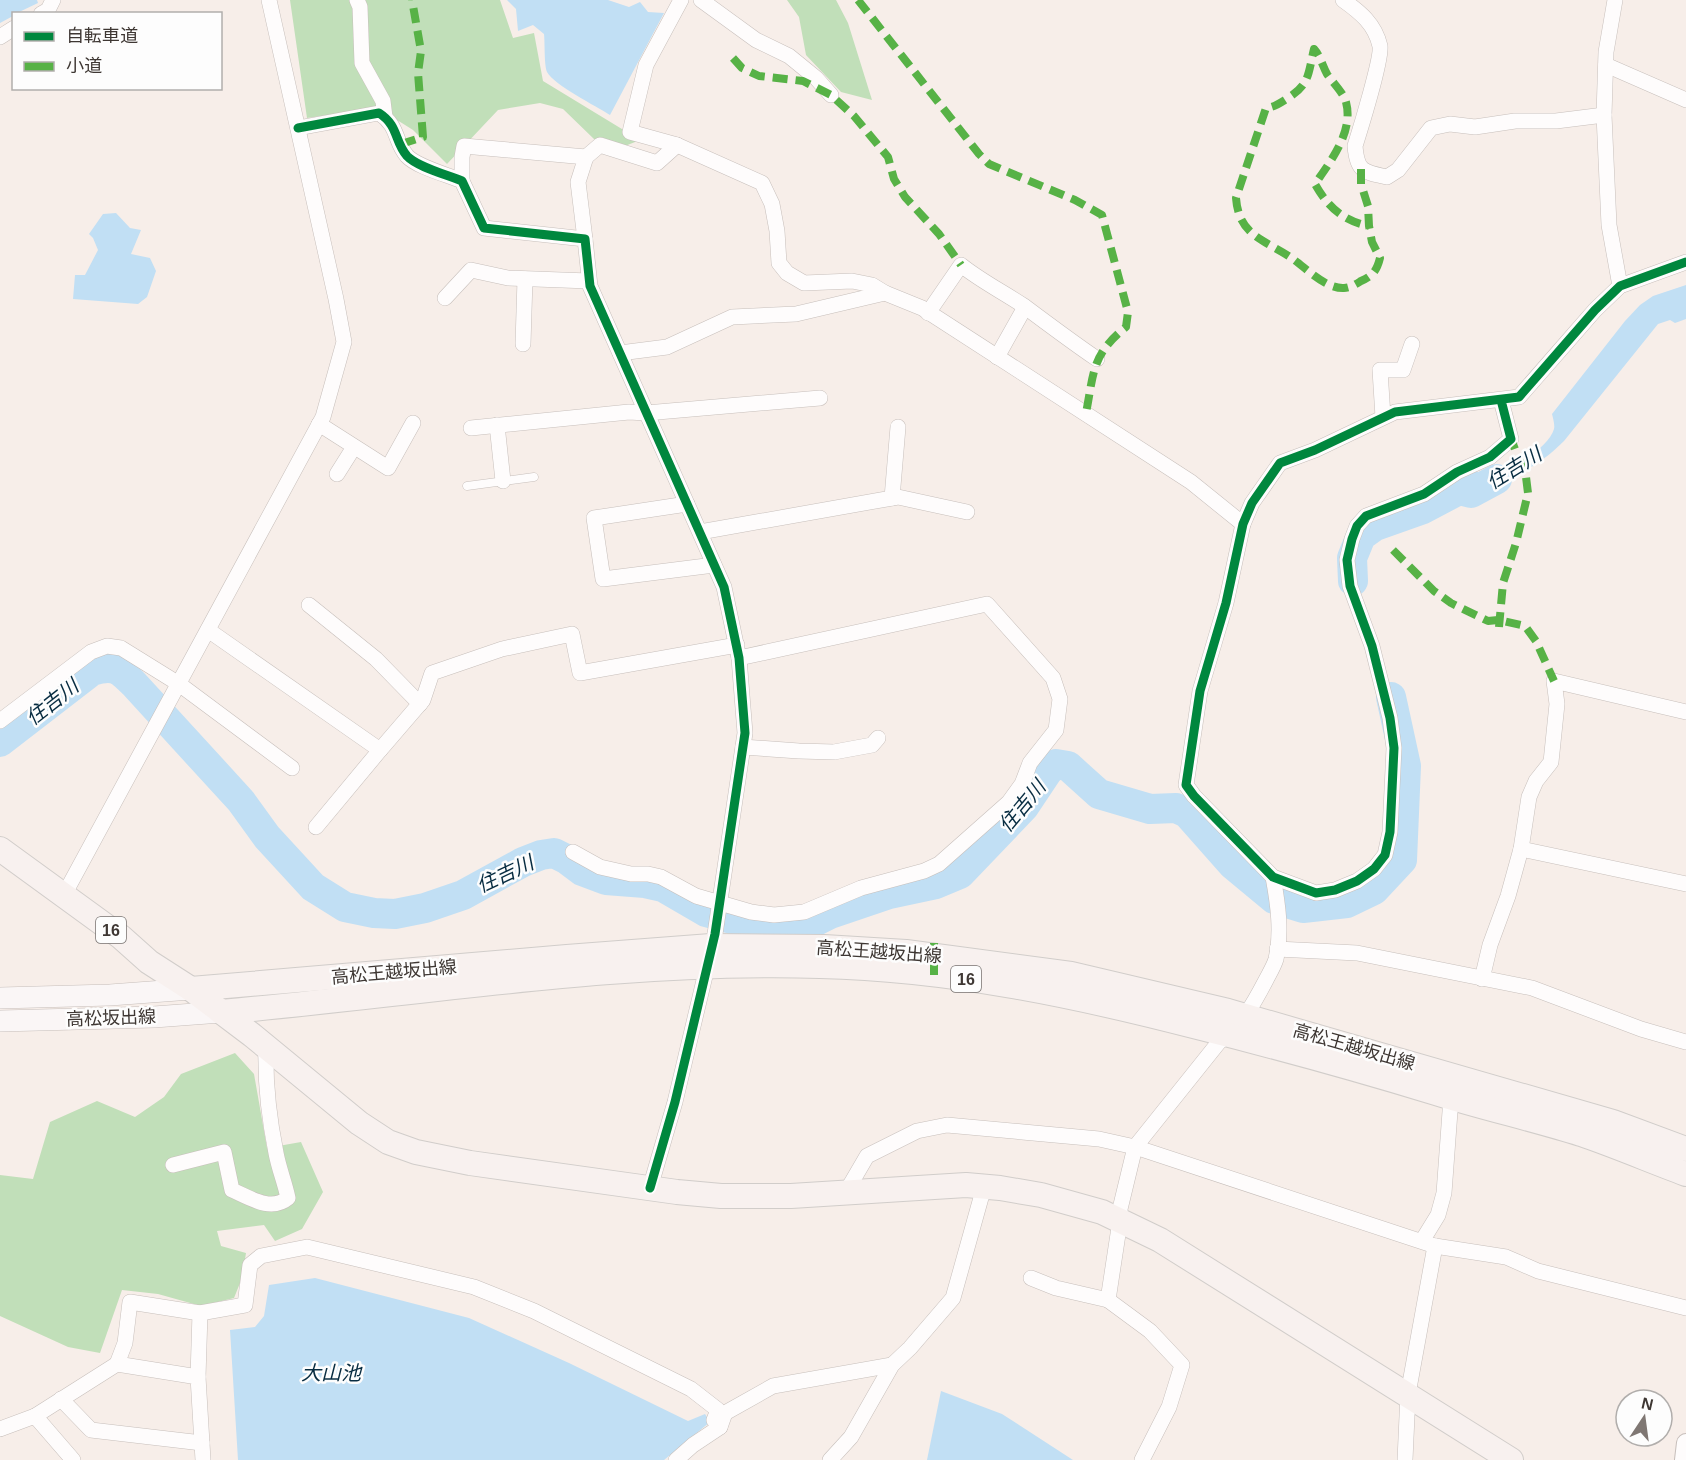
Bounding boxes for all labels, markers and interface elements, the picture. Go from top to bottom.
legend [12,12,222,90]
text: 自転車道 [66,26,138,46]
text: 小道 [66,56,102,76]
water label: 住吉川 [1483,442,1547,493]
water label: 住吉川 [22,674,84,729]
water label: 住吉川 [994,774,1051,836]
water label: 住吉川 [473,851,539,897]
road number: 16 [96,917,126,943]
street label: 高松王越坂出線 [815,938,943,966]
street label: 高松王越坂出線 [330,957,458,987]
road number: 16 [951,966,981,992]
street label: 高松坂出線 [66,1006,156,1030]
street label: 高松王越坂出線 [1291,1020,1417,1074]
water label: 大山池 [301,1362,363,1384]
north arrow [1614,1388,1674,1448]
text: N [1640,1394,1655,1413]

